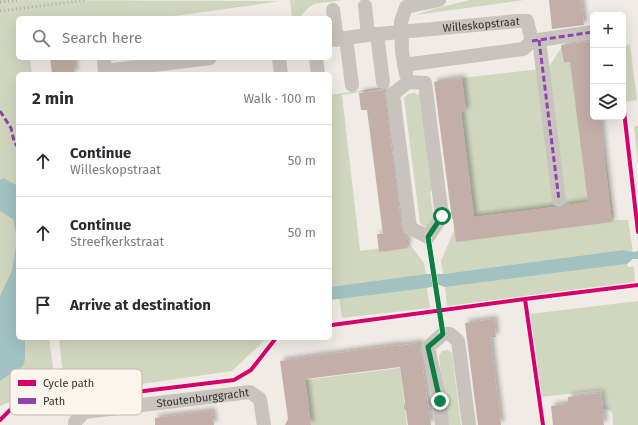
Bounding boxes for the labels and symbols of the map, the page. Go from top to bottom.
street label: Willeskopstraat [442,15,520,35]
route start [433,207,451,225]
legend [10,369,142,415]
text: Cycle path [43,377,94,390]
street label: Stoutenburggracht [156,386,250,410]
route end [431,392,449,410]
text: Path [43,395,65,408]

